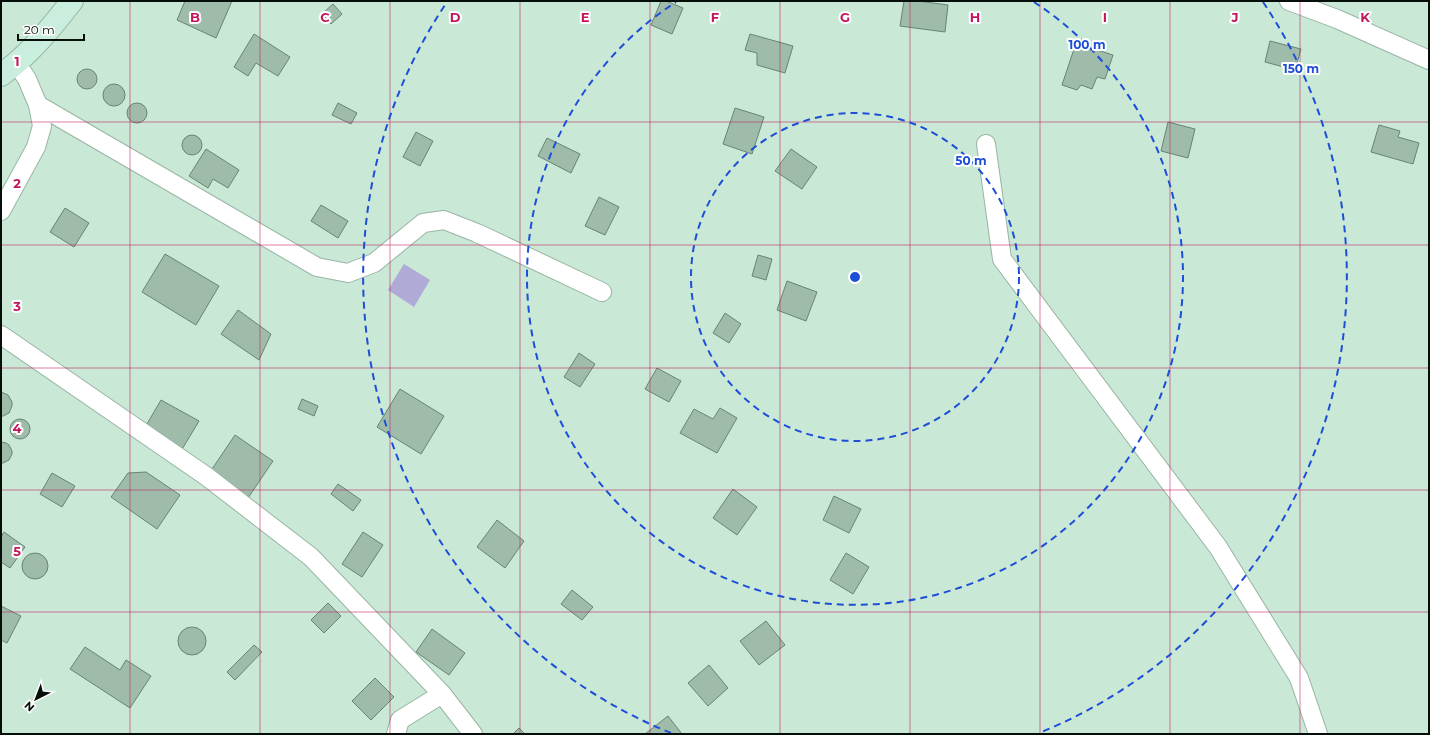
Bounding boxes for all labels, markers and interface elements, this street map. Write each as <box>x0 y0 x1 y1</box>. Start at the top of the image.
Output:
text: B <box>190 9 200 25</box>
text: C <box>320 9 330 25</box>
text: D <box>450 9 461 25</box>
text: E <box>581 9 590 25</box>
text: F <box>711 9 719 25</box>
text: G <box>840 9 850 25</box>
text: H <box>970 9 980 25</box>
text: I <box>1103 9 1107 25</box>
text: J <box>1230 9 1239 25</box>
text: K <box>1360 9 1370 25</box>
scale bar <box>18 16 84 42</box>
text: 20 m <box>24 22 55 37</box>
text: 100 m <box>1069 37 1105 52</box>
text: 1 <box>14 53 20 69</box>
text: 150 m <box>1283 61 1319 76</box>
text: 50 m <box>955 153 987 168</box>
text: 2 <box>13 175 21 191</box>
centre of rings <box>848 270 862 284</box>
text: 3 <box>12 298 21 314</box>
text: 4 <box>13 420 22 436</box>
text: 5 <box>13 543 21 559</box>
north arrow <box>16 679 56 719</box>
text: N <box>21 698 37 715</box>

